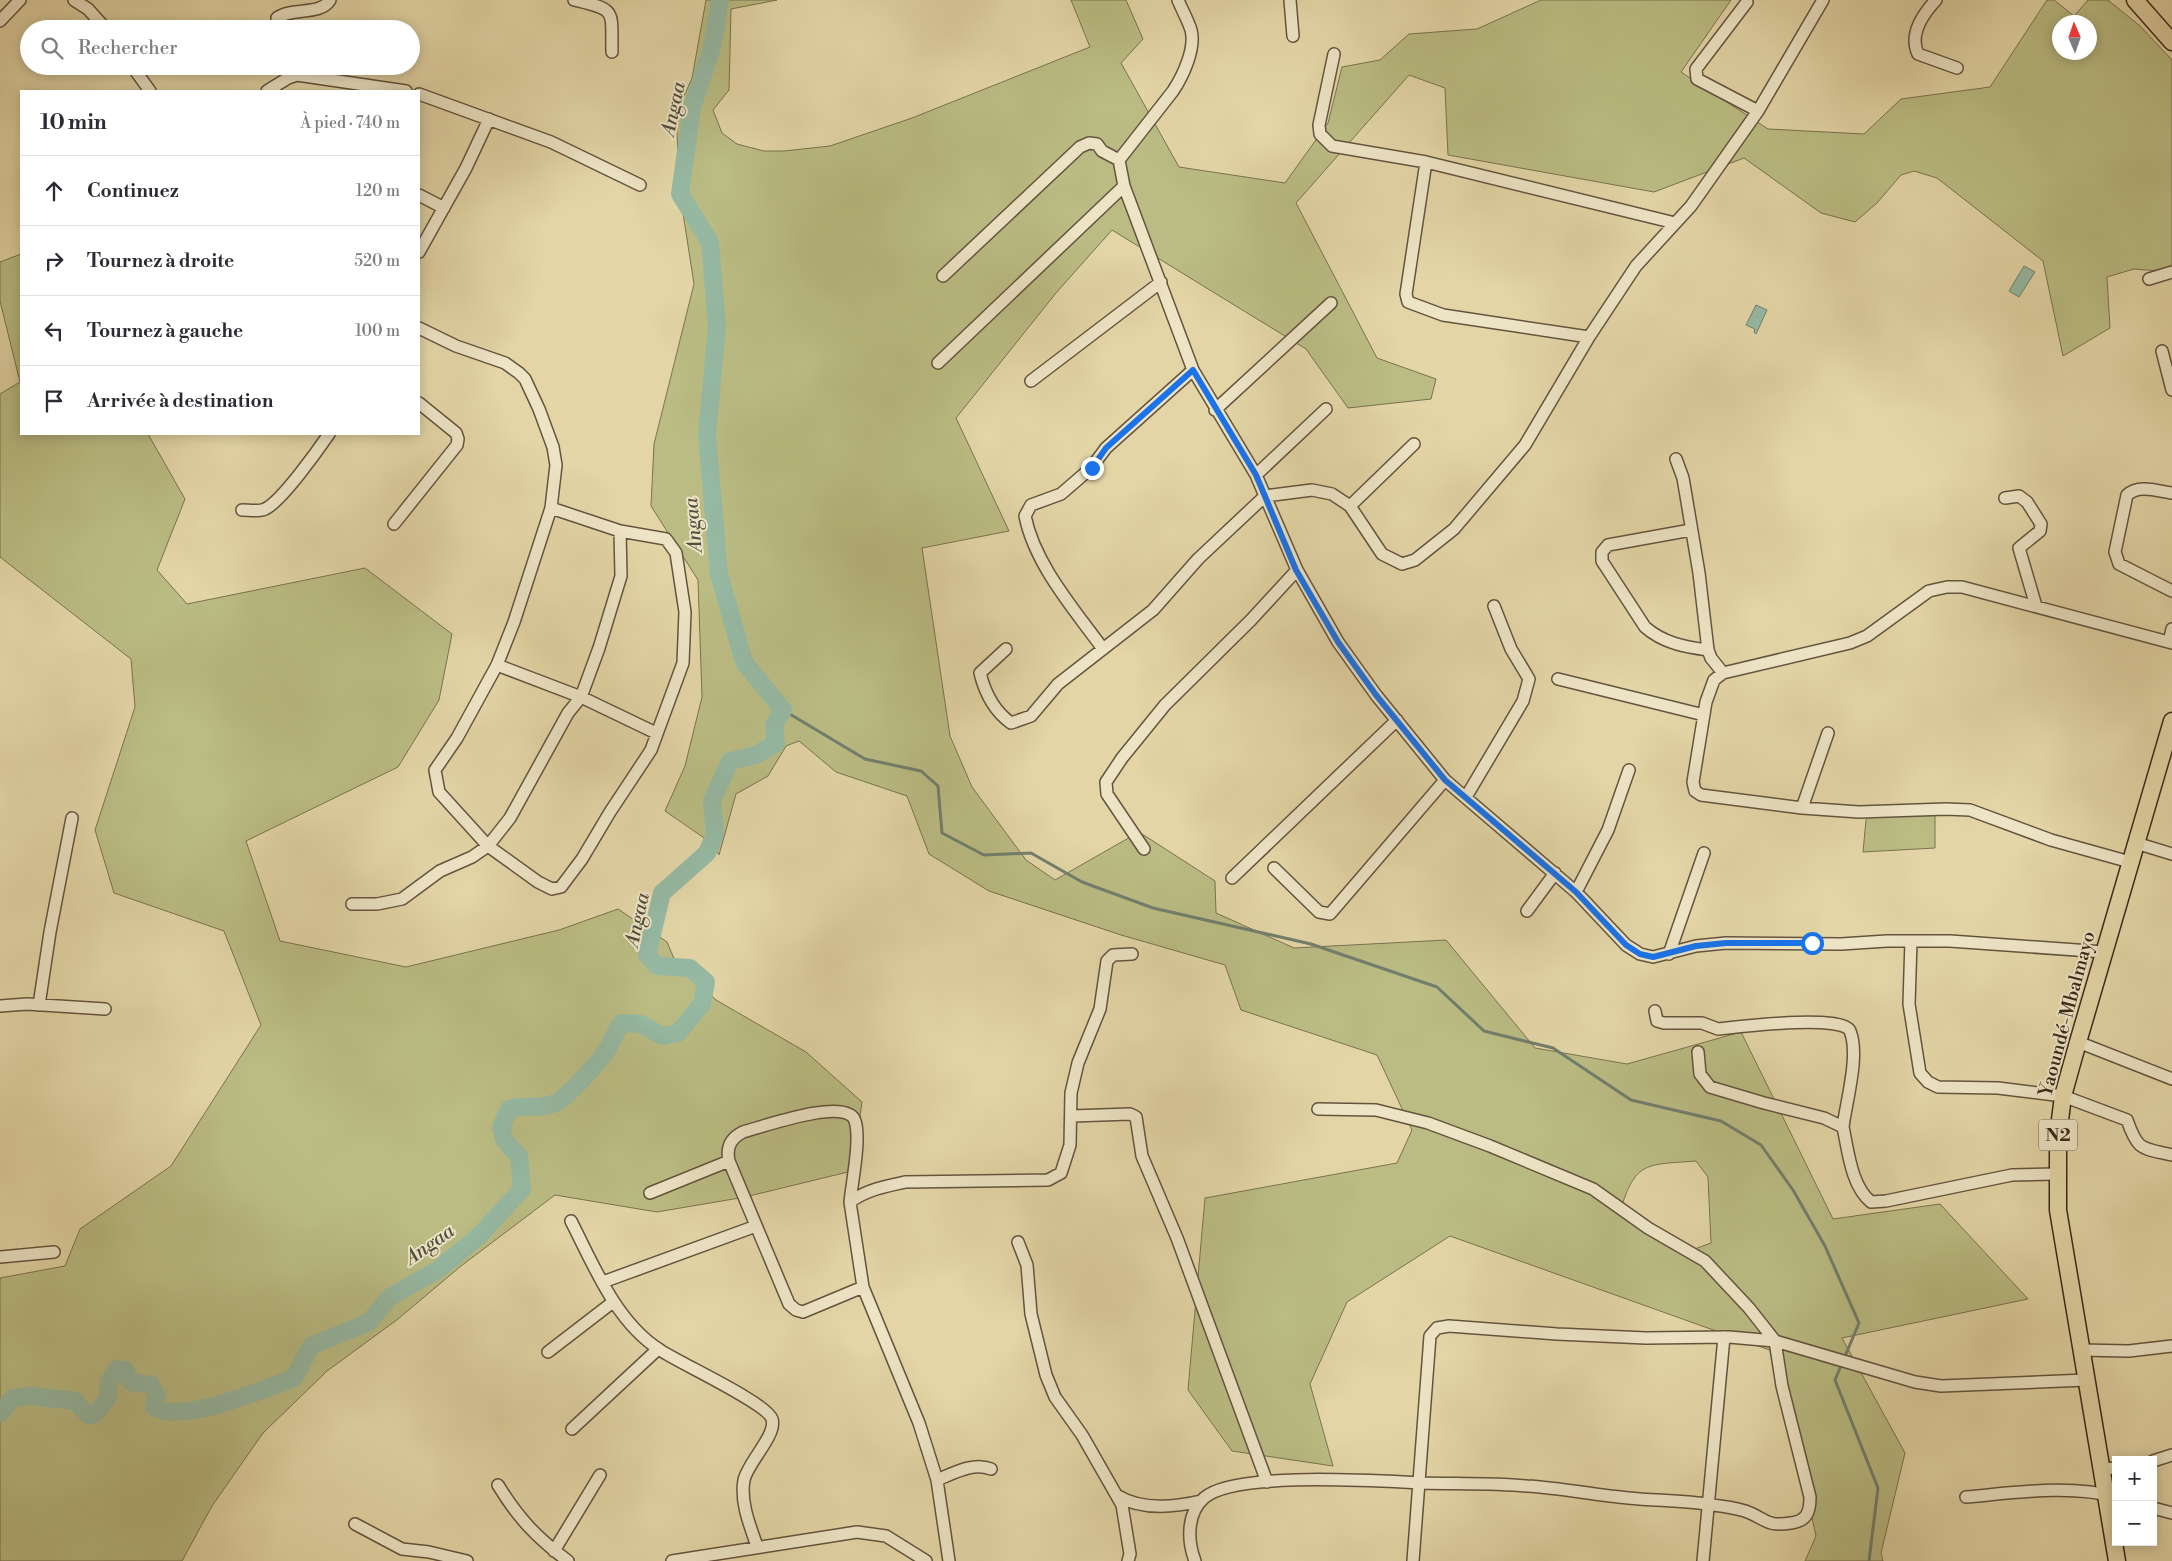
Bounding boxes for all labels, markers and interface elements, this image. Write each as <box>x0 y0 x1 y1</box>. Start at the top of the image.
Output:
north arrow <box>2052 15 2097 60</box>
search box <box>20 20 420 75</box>
icon: search <box>38 34 66 62</box>
text: Rechercher <box>78 36 177 60</box>
water label: Angaa <box>656 79 692 140</box>
text: 10 min <box>40 110 107 136</box>
text: À pied · 740 m <box>300 113 400 133</box>
icon: ahead <box>40 177 68 205</box>
text: Continuez <box>87 179 179 203</box>
text: 120 m <box>356 181 400 201</box>
icon: right <box>40 247 68 275</box>
text: Tournez à droite <box>87 249 234 273</box>
text: 520 m <box>354 251 400 271</box>
icon: left <box>40 317 68 345</box>
text: Tournez à gauche <box>87 319 243 343</box>
text: 100 m <box>355 321 400 341</box>
icon: arrive <box>40 387 68 415</box>
text: Arrivée à destination <box>87 389 273 413</box>
route end <box>1081 457 1104 480</box>
water label: Angaa <box>679 496 709 555</box>
water label: Angaa <box>620 890 656 951</box>
street label: Yaoundé-Mbalmayo <box>2033 929 2101 1100</box>
route start <box>1801 932 1824 955</box>
road number: N2 <box>2039 1120 2077 1150</box>
water label: Angaa <box>399 1219 460 1272</box>
map controls <box>2112 1456 2157 1546</box>
button: + <box>2112 1456 2157 1501</box>
button: − <box>2112 1501 2157 1546</box>

